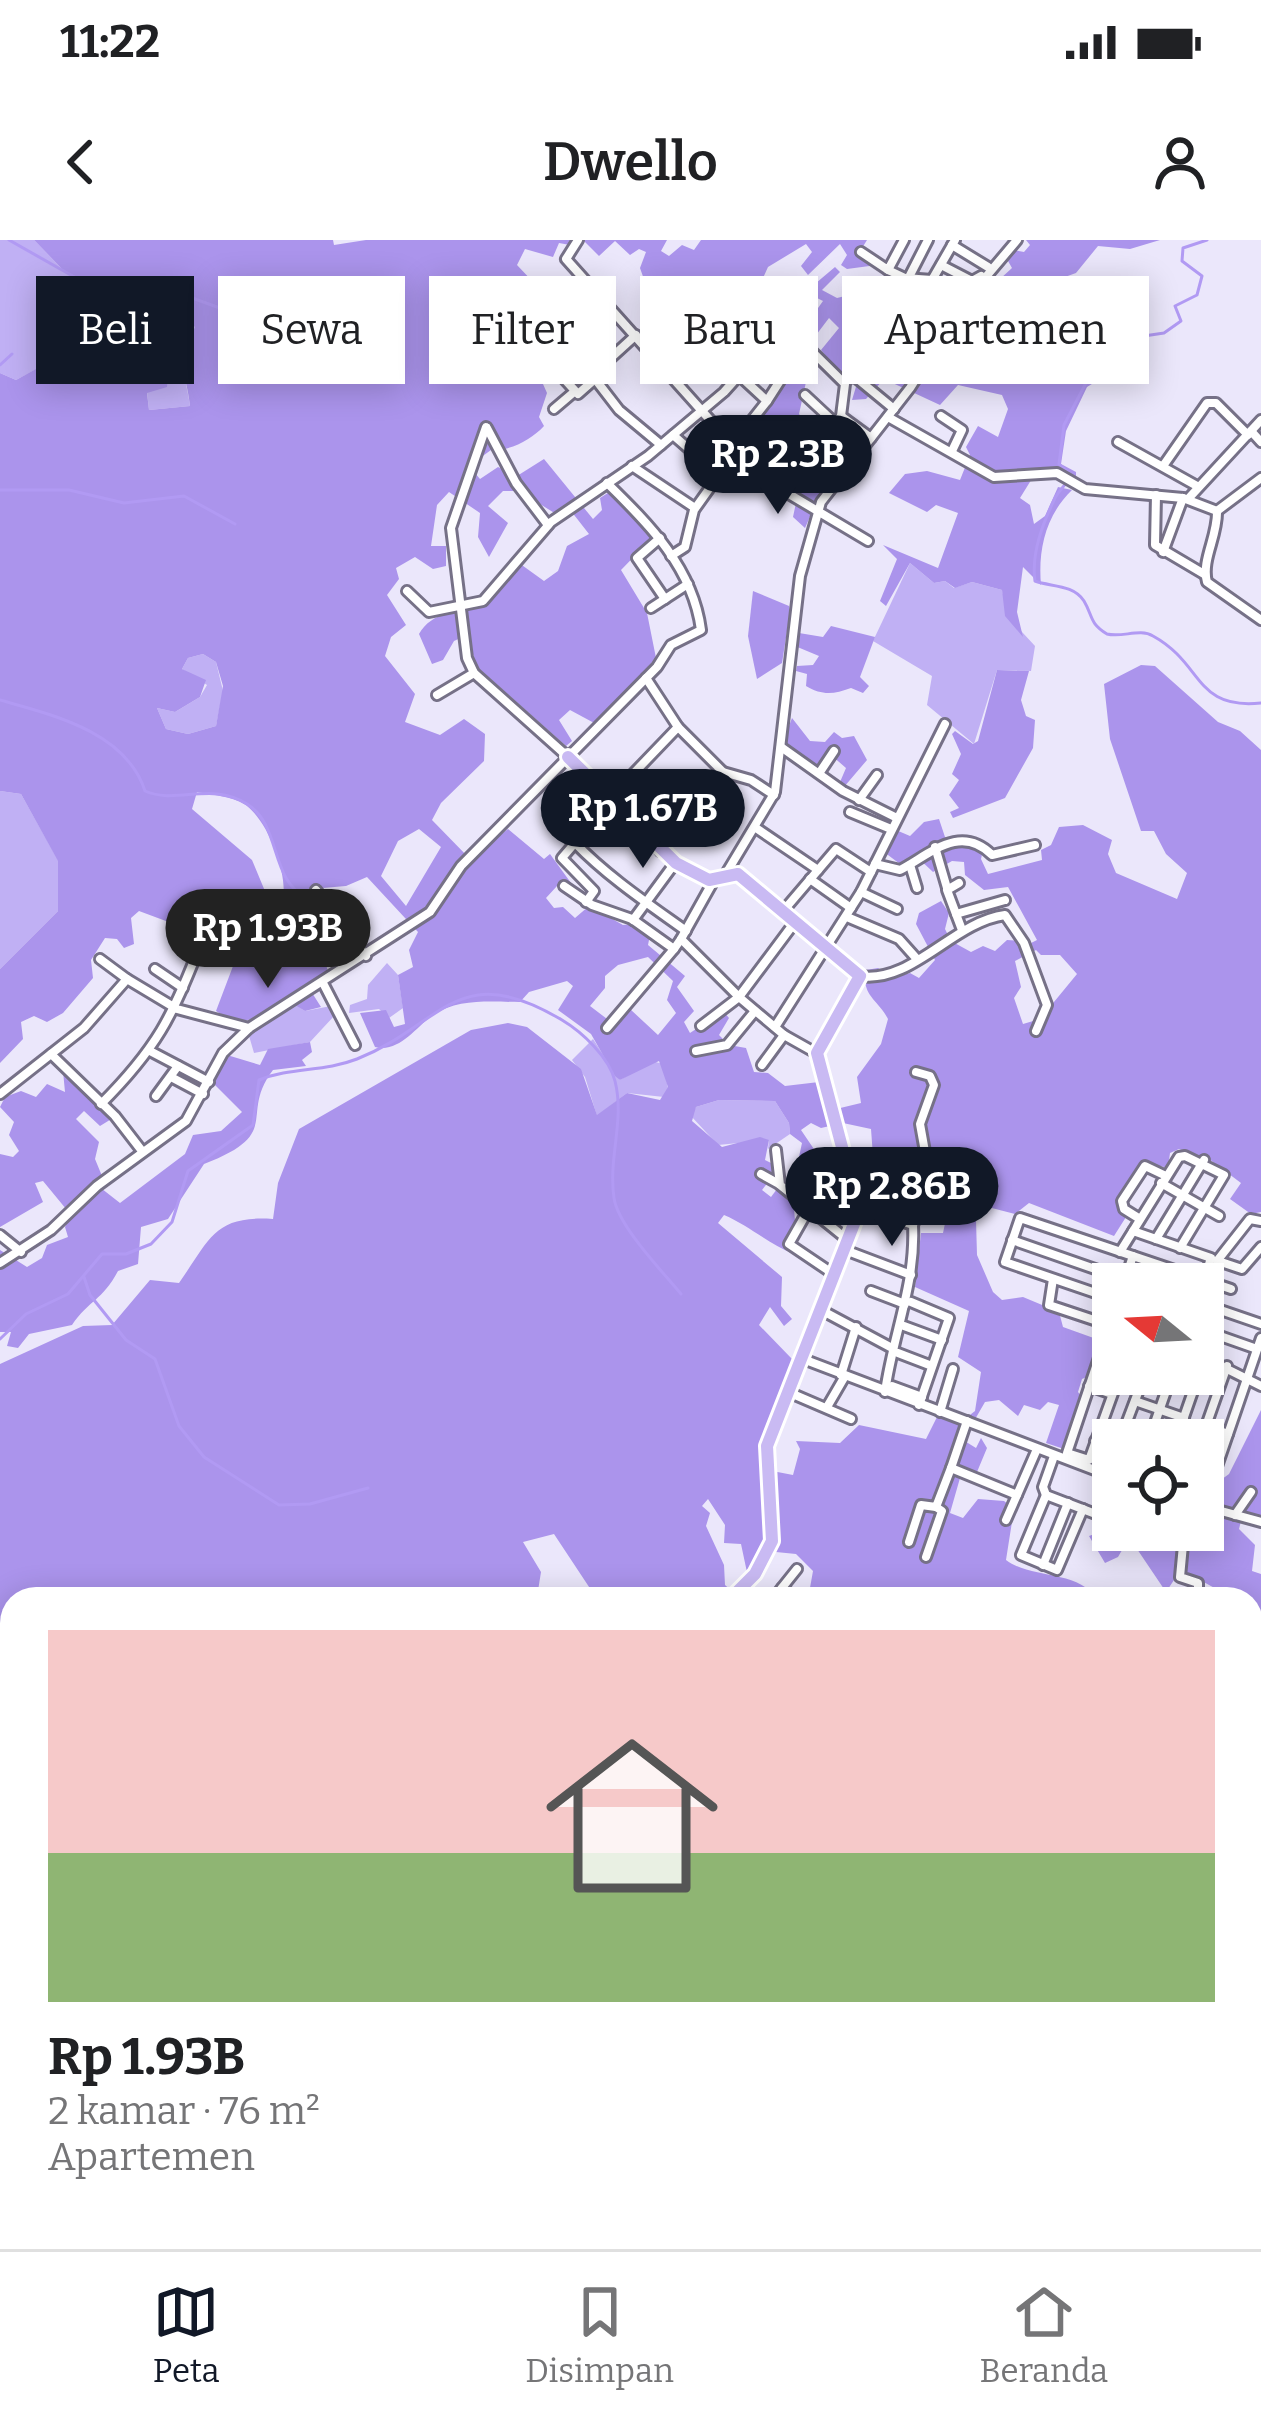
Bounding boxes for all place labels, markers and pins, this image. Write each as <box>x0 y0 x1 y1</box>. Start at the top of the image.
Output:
pin: Rp 2.3B <box>667 415 889 517</box>
pin: Rp 1.67B <box>519 769 767 871</box>
pin: Rp 1.93B <box>144 889 392 991</box>
pin: Rp 2.86B <box>768 1147 1016 1249</box>

